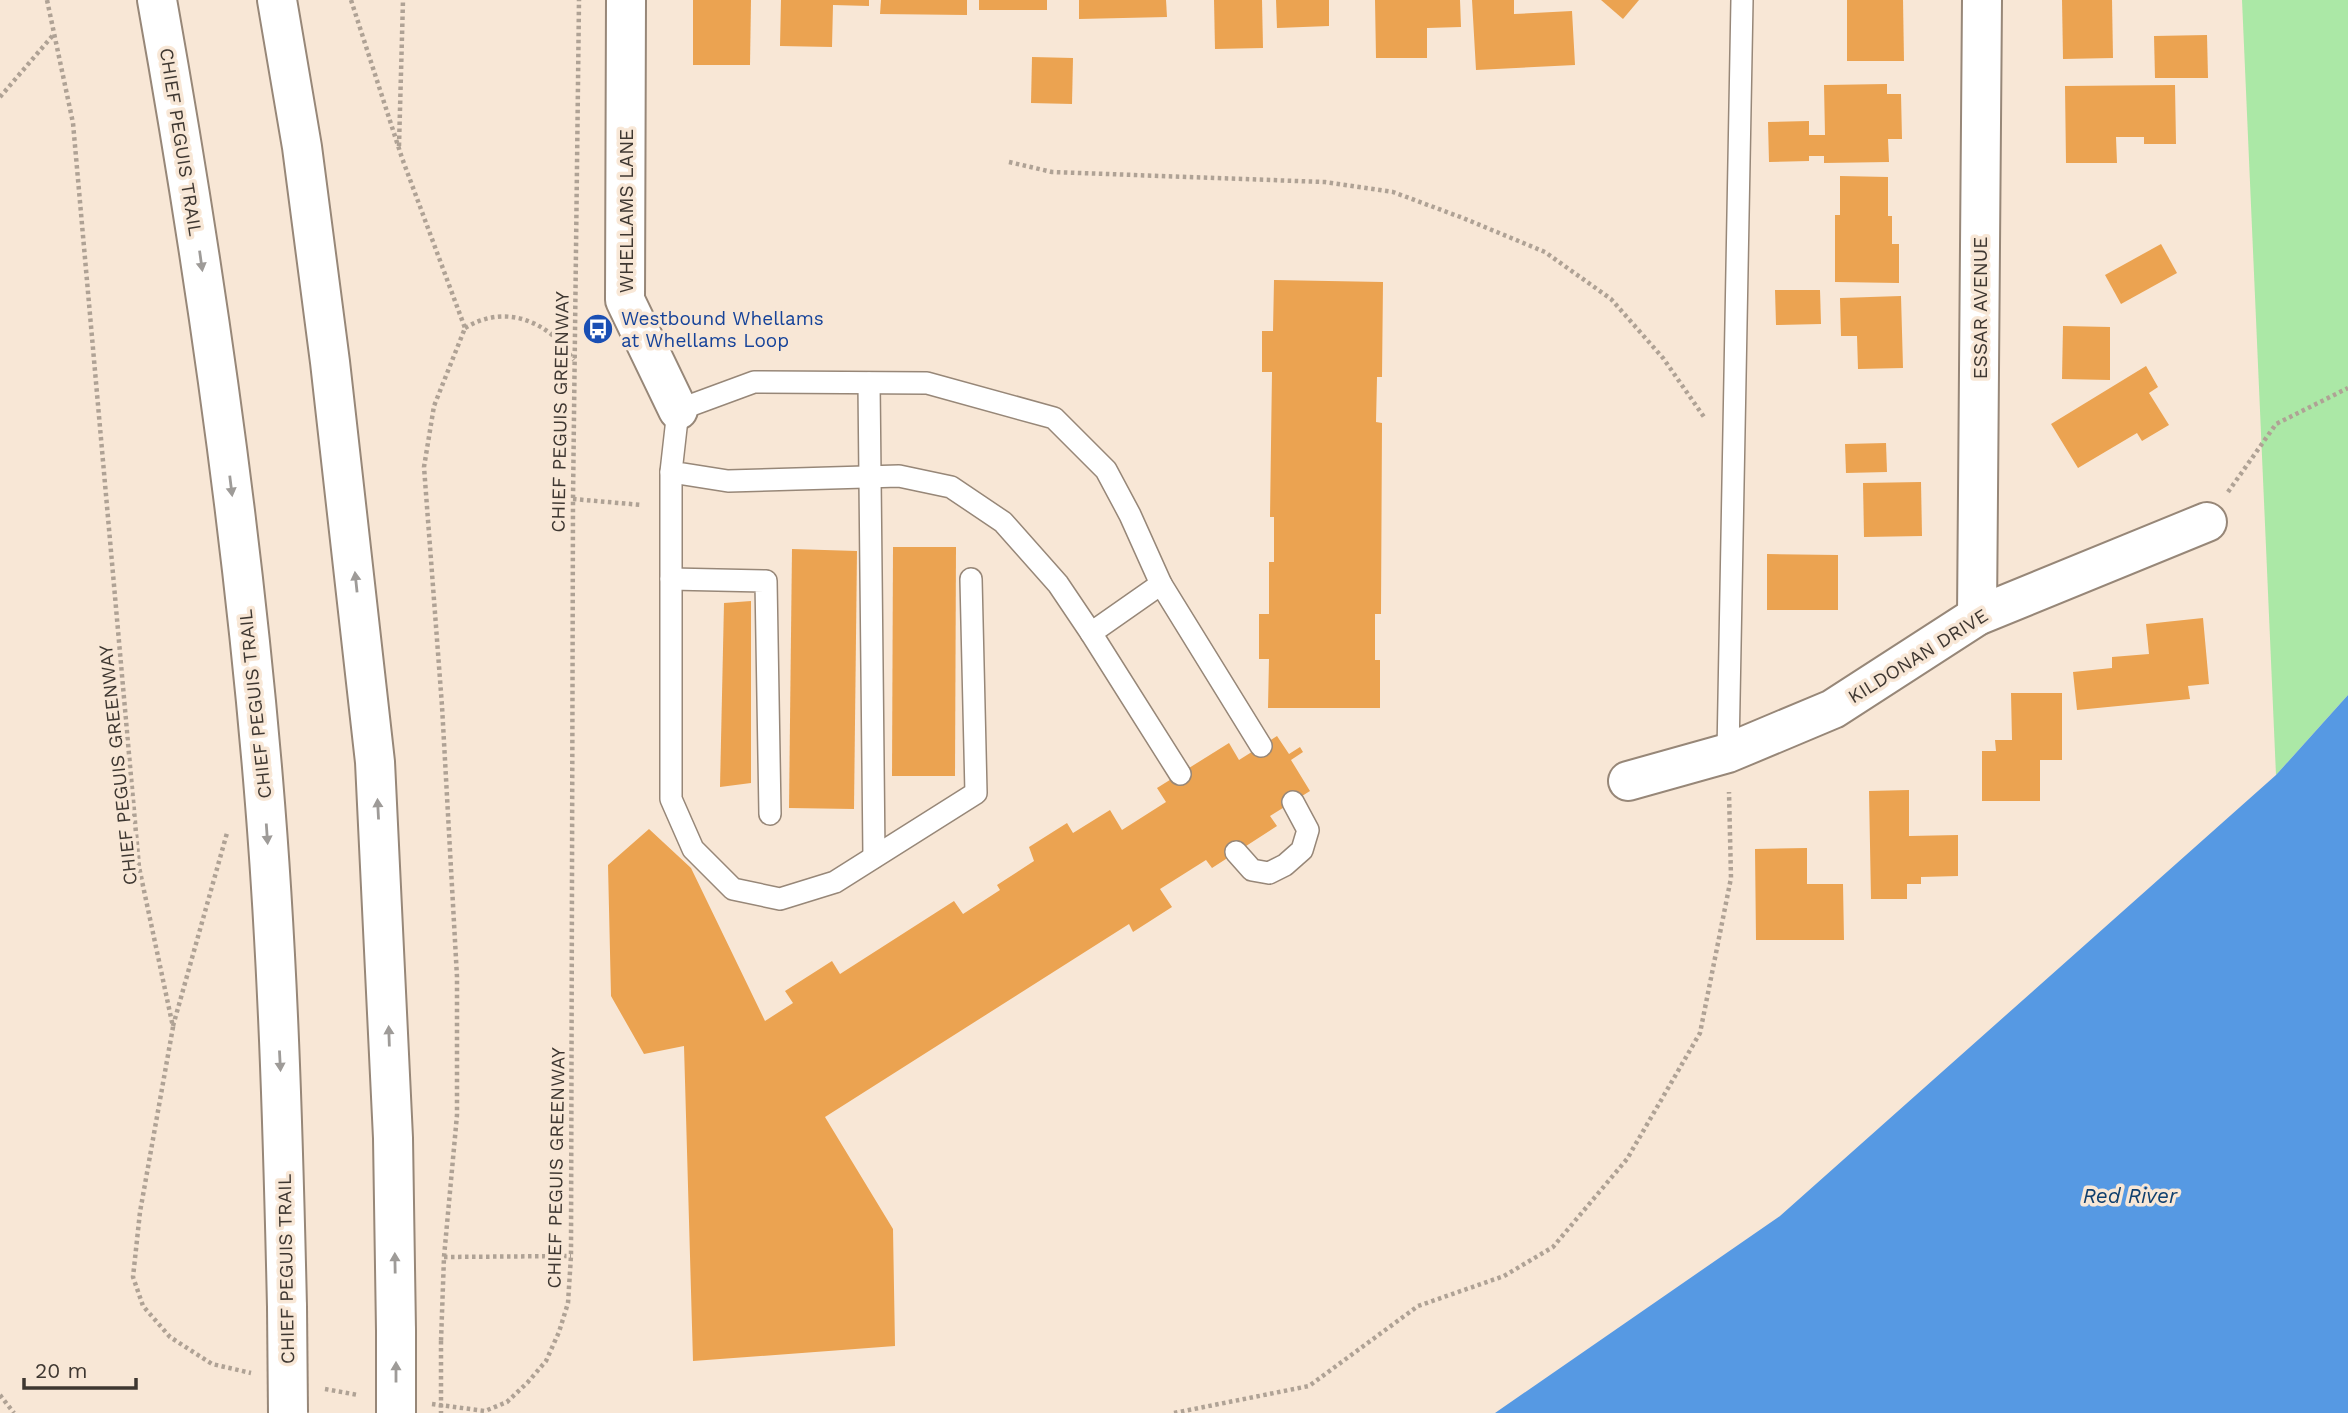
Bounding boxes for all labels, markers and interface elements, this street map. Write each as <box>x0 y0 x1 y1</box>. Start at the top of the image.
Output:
street label: CHIEF PEGUIS TRAIL <box>155 46 207 238</box>
street label: WHELLAMS LANE <box>615 129 638 293</box>
street label: ESSAR AVENUE <box>1969 237 1992 379</box>
one-way arrow <box>195 250 206 272</box>
street label: CHIEF PEGUIS GREENWAY <box>546 291 574 533</box>
place label: Westbound Whellams at Whellams Loop <box>621 307 824 352</box>
bus stop icon: Westbound Whellams at Whellams Loop <box>581 312 615 346</box>
one-way arrow <box>226 475 237 497</box>
one-way arrow <box>350 571 361 593</box>
street label: KILDONAN DRIVE <box>1844 604 1992 708</box>
street label: CHIEF PEGUIS TRAIL <box>234 608 276 800</box>
street label: CHIEF PEGUIS GREENWAY <box>94 644 142 886</box>
one-way arrow <box>372 797 383 819</box>
one-way arrow <box>262 823 273 845</box>
one-way arrow <box>383 1025 394 1047</box>
street label: CHIEF PEGUIS GREENWAY <box>542 1047 570 1289</box>
one-way arrow <box>274 1051 285 1073</box>
street label: CHIEF PEGUIS TRAIL <box>273 1174 299 1364</box>
water label: Red River <box>2083 1183 2178 1208</box>
one-way arrow <box>389 1252 401 1274</box>
scale bar <box>24 1346 136 1390</box>
text: 20 m <box>35 1358 87 1383</box>
one-way arrow <box>390 1361 402 1383</box>

